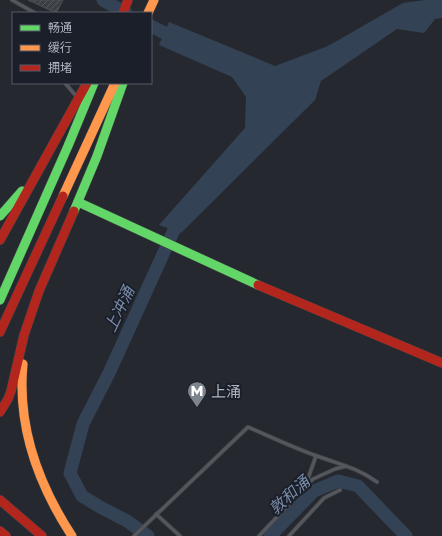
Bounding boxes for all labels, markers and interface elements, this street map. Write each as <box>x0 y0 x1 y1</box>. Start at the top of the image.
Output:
legend <box>12 12 152 84</box>
text: 畅通 <box>48 20 72 35</box>
text: 缓行 <box>48 40 72 55</box>
text: 拥堵 <box>48 60 72 75</box>
water label: 上冲涌 <box>100 281 139 335</box>
metro station icon: 上涌 <box>186 380 208 408</box>
place label: 上涌 <box>211 382 241 401</box>
water label: 敦和涌 <box>264 470 315 518</box>

